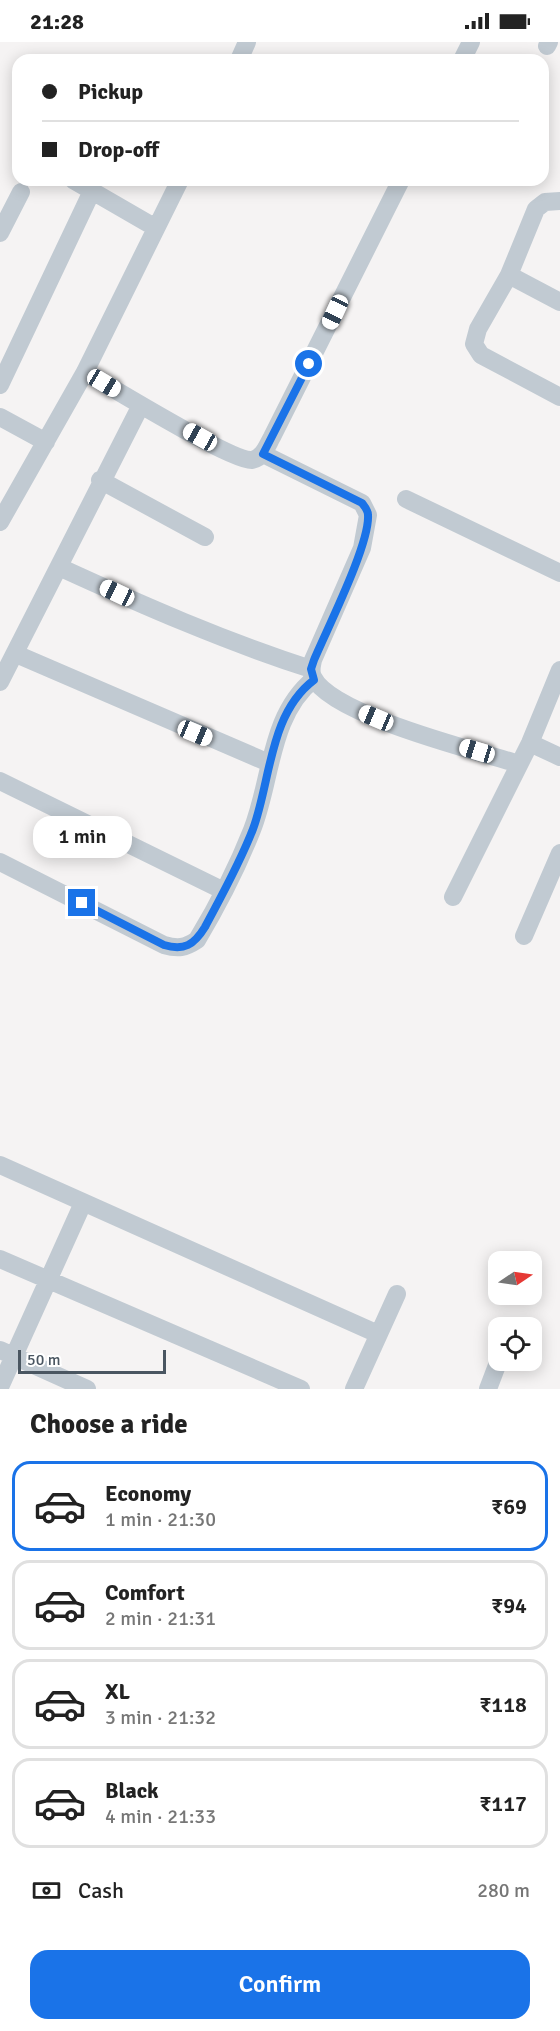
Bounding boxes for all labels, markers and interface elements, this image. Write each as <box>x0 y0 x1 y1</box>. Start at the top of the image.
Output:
text: 21:28 <box>30 8 84 35</box>
text: Pickup <box>78 78 143 105</box>
text: Drop-off <box>78 136 159 163</box>
car <box>319 292 351 332</box>
route start <box>295 350 322 377</box>
car <box>84 366 124 400</box>
car <box>180 420 220 454</box>
car <box>97 577 137 609</box>
car <box>356 703 396 733</box>
car <box>175 718 215 748</box>
car <box>457 737 497 765</box>
callout: 1 min <box>32 816 132 858</box>
text: 1 min <box>59 824 106 849</box>
route end <box>68 889 95 916</box>
north arrow <box>488 1251 542 1305</box>
map controls <box>488 1251 542 1371</box>
button: locate <box>488 1317 542 1371</box>
scale bar <box>18 1347 166 1374</box>
text: 50 m <box>27 1350 61 1370</box>
text: Choose a ride <box>30 1408 188 1441</box>
icon: car <box>33 1479 87 1533</box>
text: Economy <box>105 1480 191 1507</box>
text: ₹69 <box>491 1493 527 1520</box>
text: 1 min · 21:30 <box>105 1507 216 1532</box>
icon: car <box>33 1578 87 1632</box>
text: Comfort <box>105 1579 185 1606</box>
text: ₹94 <box>491 1592 527 1619</box>
text: 2 min · 21:31 <box>105 1606 216 1631</box>
icon: car <box>33 1677 87 1731</box>
text: XL <box>105 1678 130 1705</box>
text: ₹118 <box>479 1691 527 1718</box>
text: 3 min · 21:32 <box>105 1705 216 1730</box>
icon: car <box>33 1776 87 1830</box>
text: Black <box>105 1777 159 1804</box>
text: ₹117 <box>479 1790 527 1817</box>
text: 4 min · 21:33 <box>105 1804 216 1829</box>
icon: cash <box>30 1874 63 1907</box>
text: Cash <box>78 1877 124 1904</box>
text: 280 m <box>477 1878 530 1903</box>
button: Confirm <box>30 1950 530 2019</box>

